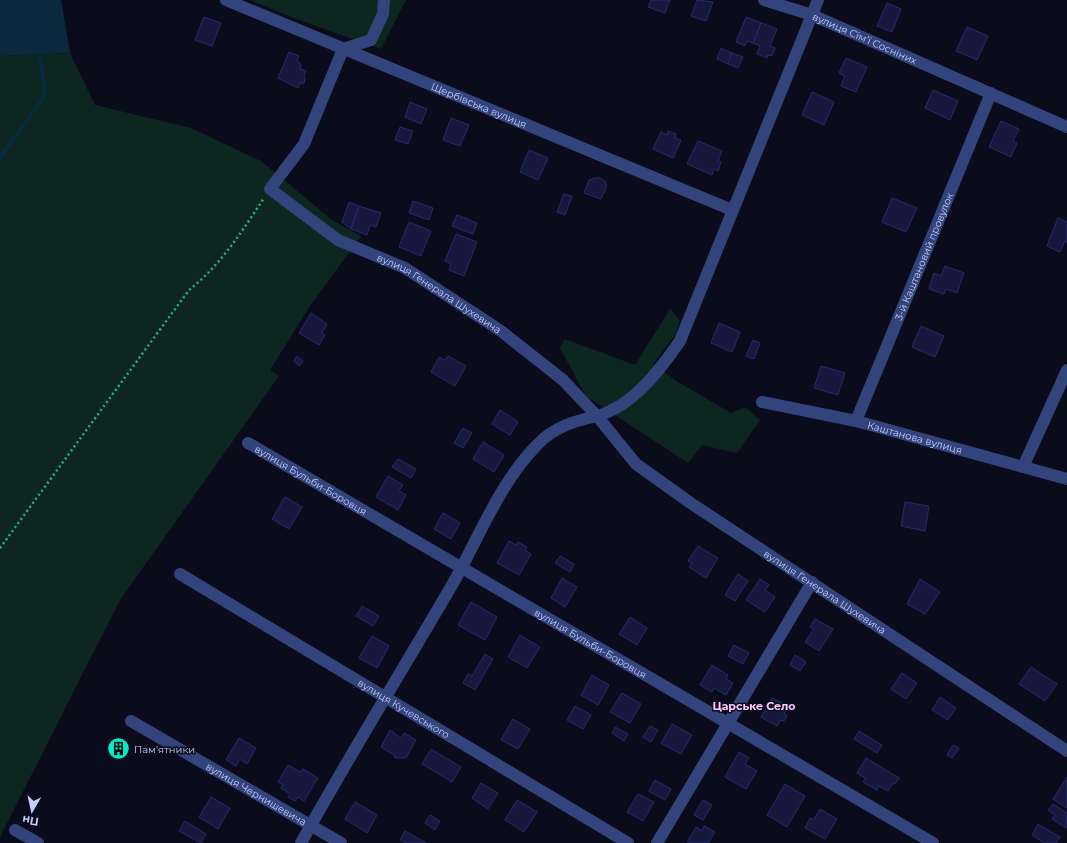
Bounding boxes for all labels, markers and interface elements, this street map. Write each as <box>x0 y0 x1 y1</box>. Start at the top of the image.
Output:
street label: вулиця Сім’ї Сосніних <box>811 10 920 67</box>
street label: Щербівська вулиця <box>429 79 529 131</box>
street label: 3-й Каштановий провулок <box>892 190 956 322</box>
street label: вулиця Генерала Шухевича <box>375 251 504 336</box>
street label: Каштанова вулиця <box>866 418 964 456</box>
street label: вулиця Бульби-Боровця <box>253 442 370 518</box>
street label: вулиця Генерала Шухевича <box>761 547 889 637</box>
street label: вулиця Бульби-Боровця <box>532 605 649 681</box>
street label: вулиця Кучевського <box>355 676 452 741</box>
district label: Царське Село <box>712 699 796 713</box>
building icon: Пам'ятники <box>105 736 131 762</box>
place label: Пам'ятники <box>134 743 195 756</box>
street label: вулиця Чернишевича <box>204 759 309 828</box>
north arrow <box>12 791 52 831</box>
text: Пн <box>21 813 40 829</box>

